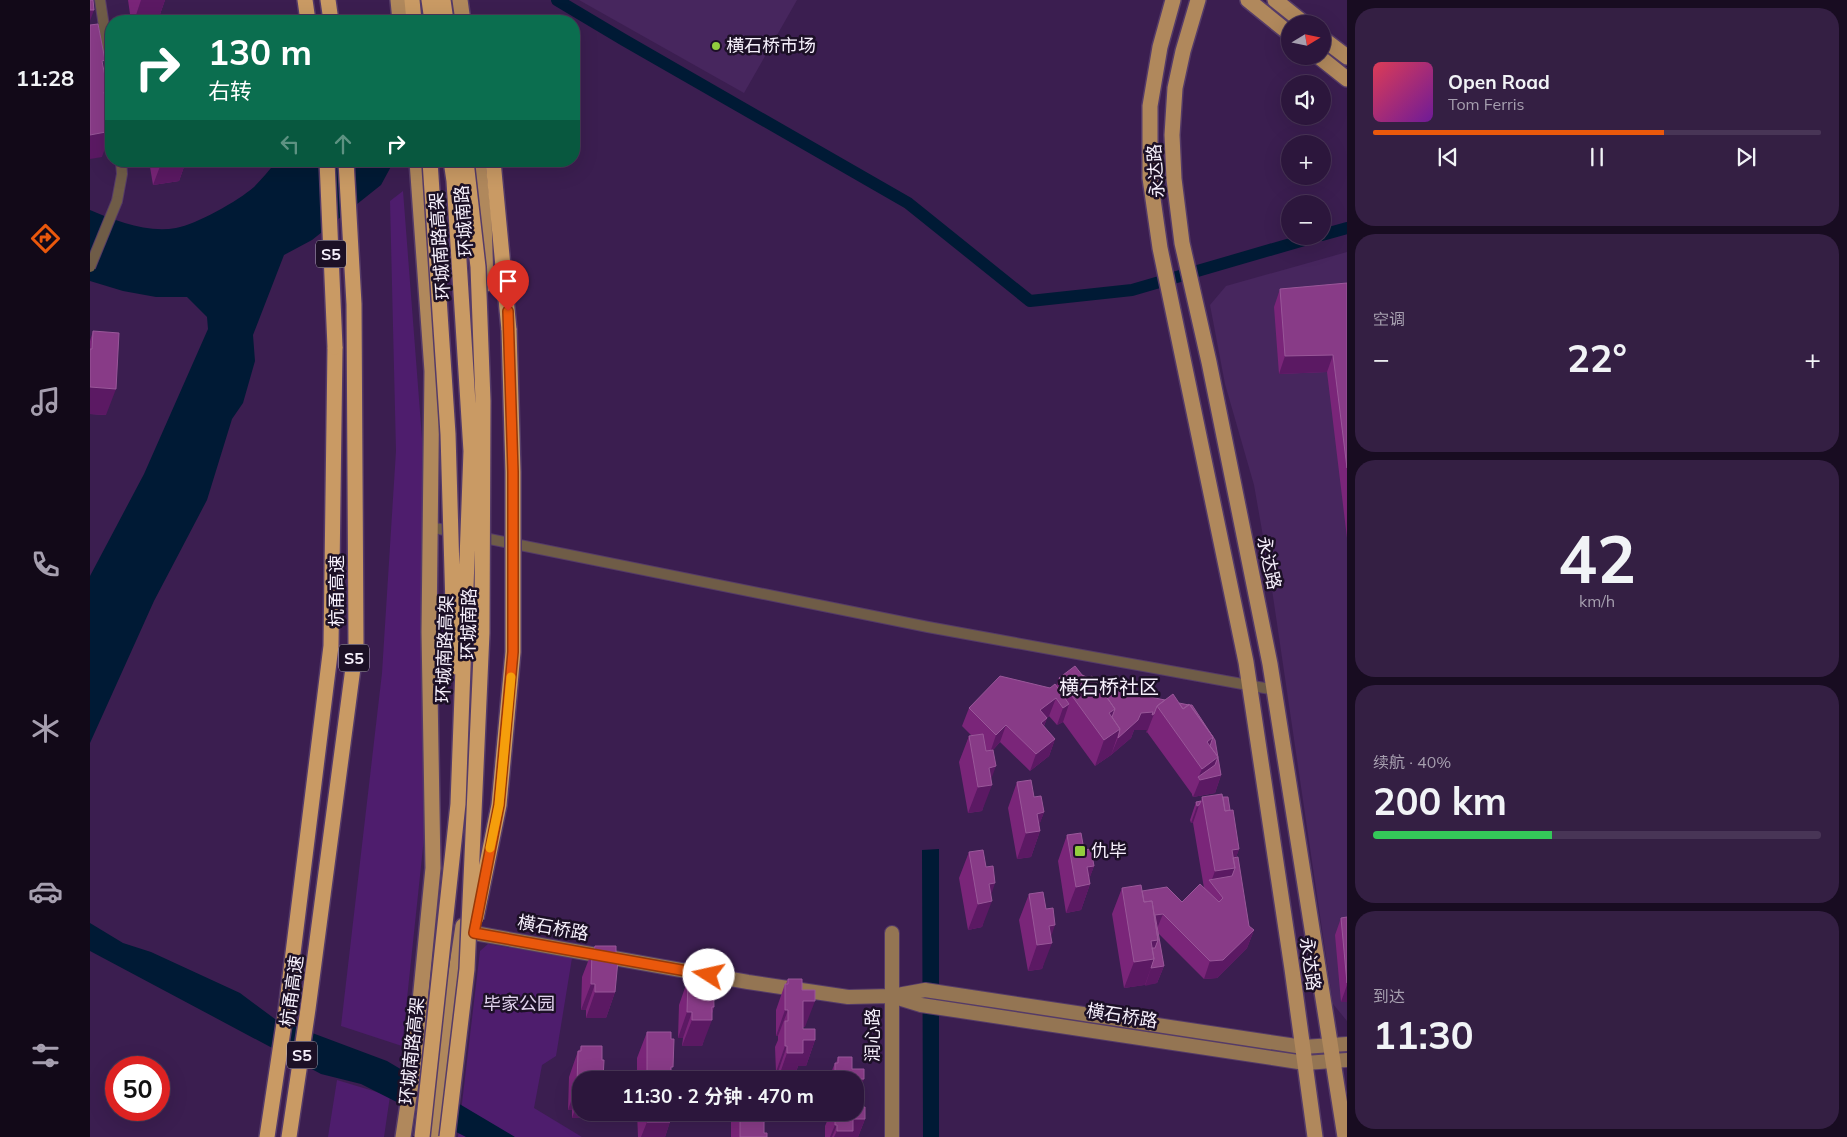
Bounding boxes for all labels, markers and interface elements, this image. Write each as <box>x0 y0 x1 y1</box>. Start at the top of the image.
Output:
north arrow <box>1281 15 1331 65</box>
map controls <box>1281 15 1331 245</box>
text: 130 m <box>208 30 312 74</box>
place label: 横石桥市场 <box>726 34 816 57</box>
icon: right <box>125 35 190 100</box>
marker: 横石桥市场 <box>710 40 722 52</box>
text: 11:28 <box>16 64 74 92</box>
text: Open Road <box>1448 70 1550 94</box>
button: sound <box>1281 75 1331 125</box>
text: 右转 <box>208 77 252 105</box>
text: Tom Ferris <box>1448 94 1525 114</box>
icon: left <box>276 130 304 158</box>
icon: ahead <box>329 130 357 158</box>
icon: right <box>382 130 410 158</box>
button: + <box>1281 135 1331 185</box>
street label: 永达路 <box>1142 143 1169 199</box>
icon: previous <box>1434 143 1462 171</box>
icon: pause <box>1583 143 1611 171</box>
icon: next <box>1732 143 1760 171</box>
street label: 环城南路 <box>450 184 477 258</box>
street label: 环城南路高架 <box>424 191 455 301</box>
button: − <box>1281 195 1331 245</box>
icon: directions <box>28 221 63 256</box>
road number: S5 <box>316 240 346 268</box>
pin <box>487 260 529 311</box>
icon: arrive <box>494 267 522 295</box>
text: 空调 <box>1373 309 1405 329</box>
text: 22° <box>1567 334 1627 382</box>
text: − <box>1373 341 1390 376</box>
text: + <box>1804 341 1821 376</box>
icon: music <box>28 384 63 419</box>
text: 42 <box>1558 518 1636 599</box>
street label: 永达路 <box>1253 534 1286 592</box>
icon: phone <box>28 547 63 582</box>
street label: 杭甬高速 <box>325 555 348 627</box>
street label: 环城南路 <box>456 588 481 660</box>
text: km/h <box>1579 591 1615 611</box>
street label: 环城南路高架 <box>431 595 458 703</box>
road number: S5 <box>339 644 369 671</box>
district label: 横石桥社区 <box>1059 674 1159 699</box>
icon: climate <box>28 711 63 746</box>
text: 续航 · 40% <box>1373 752 1451 772</box>
text: 200 km <box>1373 777 1507 825</box>
place label: 仇毕 <box>1091 839 1127 862</box>
marker: 仇毕 <box>1073 844 1087 858</box>
icon: car <box>28 874 63 909</box>
street label: 横石桥路 <box>516 910 591 945</box>
street label: 永达路 <box>1295 936 1326 992</box>
position arrow <box>682 948 734 1000</box>
street label: 杭甬高速 <box>275 954 308 1028</box>
text: 到达 <box>1373 986 1405 1006</box>
park label: 毕家公园 <box>483 992 555 1015</box>
street label: 环城南路高架 <box>394 996 429 1106</box>
street label: 横石桥路 <box>1085 999 1159 1032</box>
street label: 润心路 <box>861 1008 884 1062</box>
text: 11:30 <box>1373 1011 1474 1059</box>
icon: filters <box>28 1038 63 1073</box>
road number: S5 <box>287 1042 317 1068</box>
speed limit sign: 50 <box>105 1056 170 1121</box>
text: 11:30 · 2 分钟 · 470 m <box>622 1084 814 1108</box>

